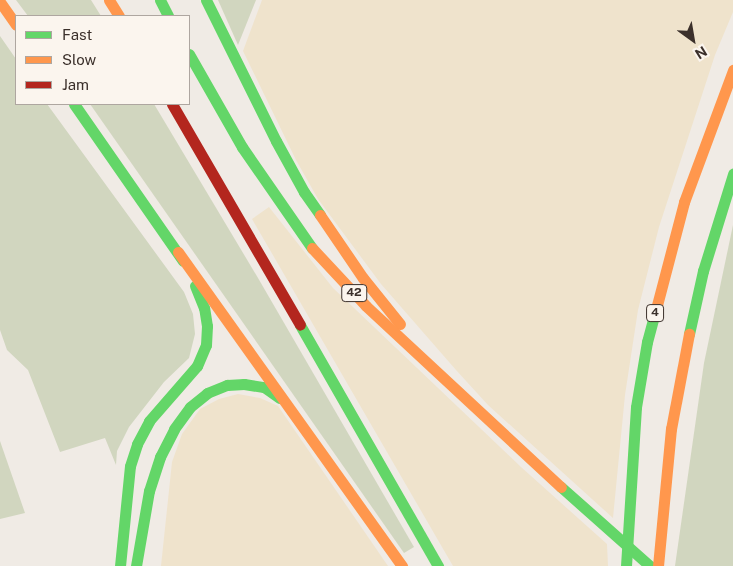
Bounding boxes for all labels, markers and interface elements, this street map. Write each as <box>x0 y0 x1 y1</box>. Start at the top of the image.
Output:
legend <box>15 15 190 105</box>
north arrow <box>668 15 718 65</box>
text: Fast <box>62 26 92 43</box>
text: N <box>692 43 710 62</box>
text: Slow <box>62 51 96 68</box>
text: Jam <box>62 76 89 93</box>
road number: 42 <box>340 284 368 302</box>
road number: 4 <box>645 304 665 322</box>

